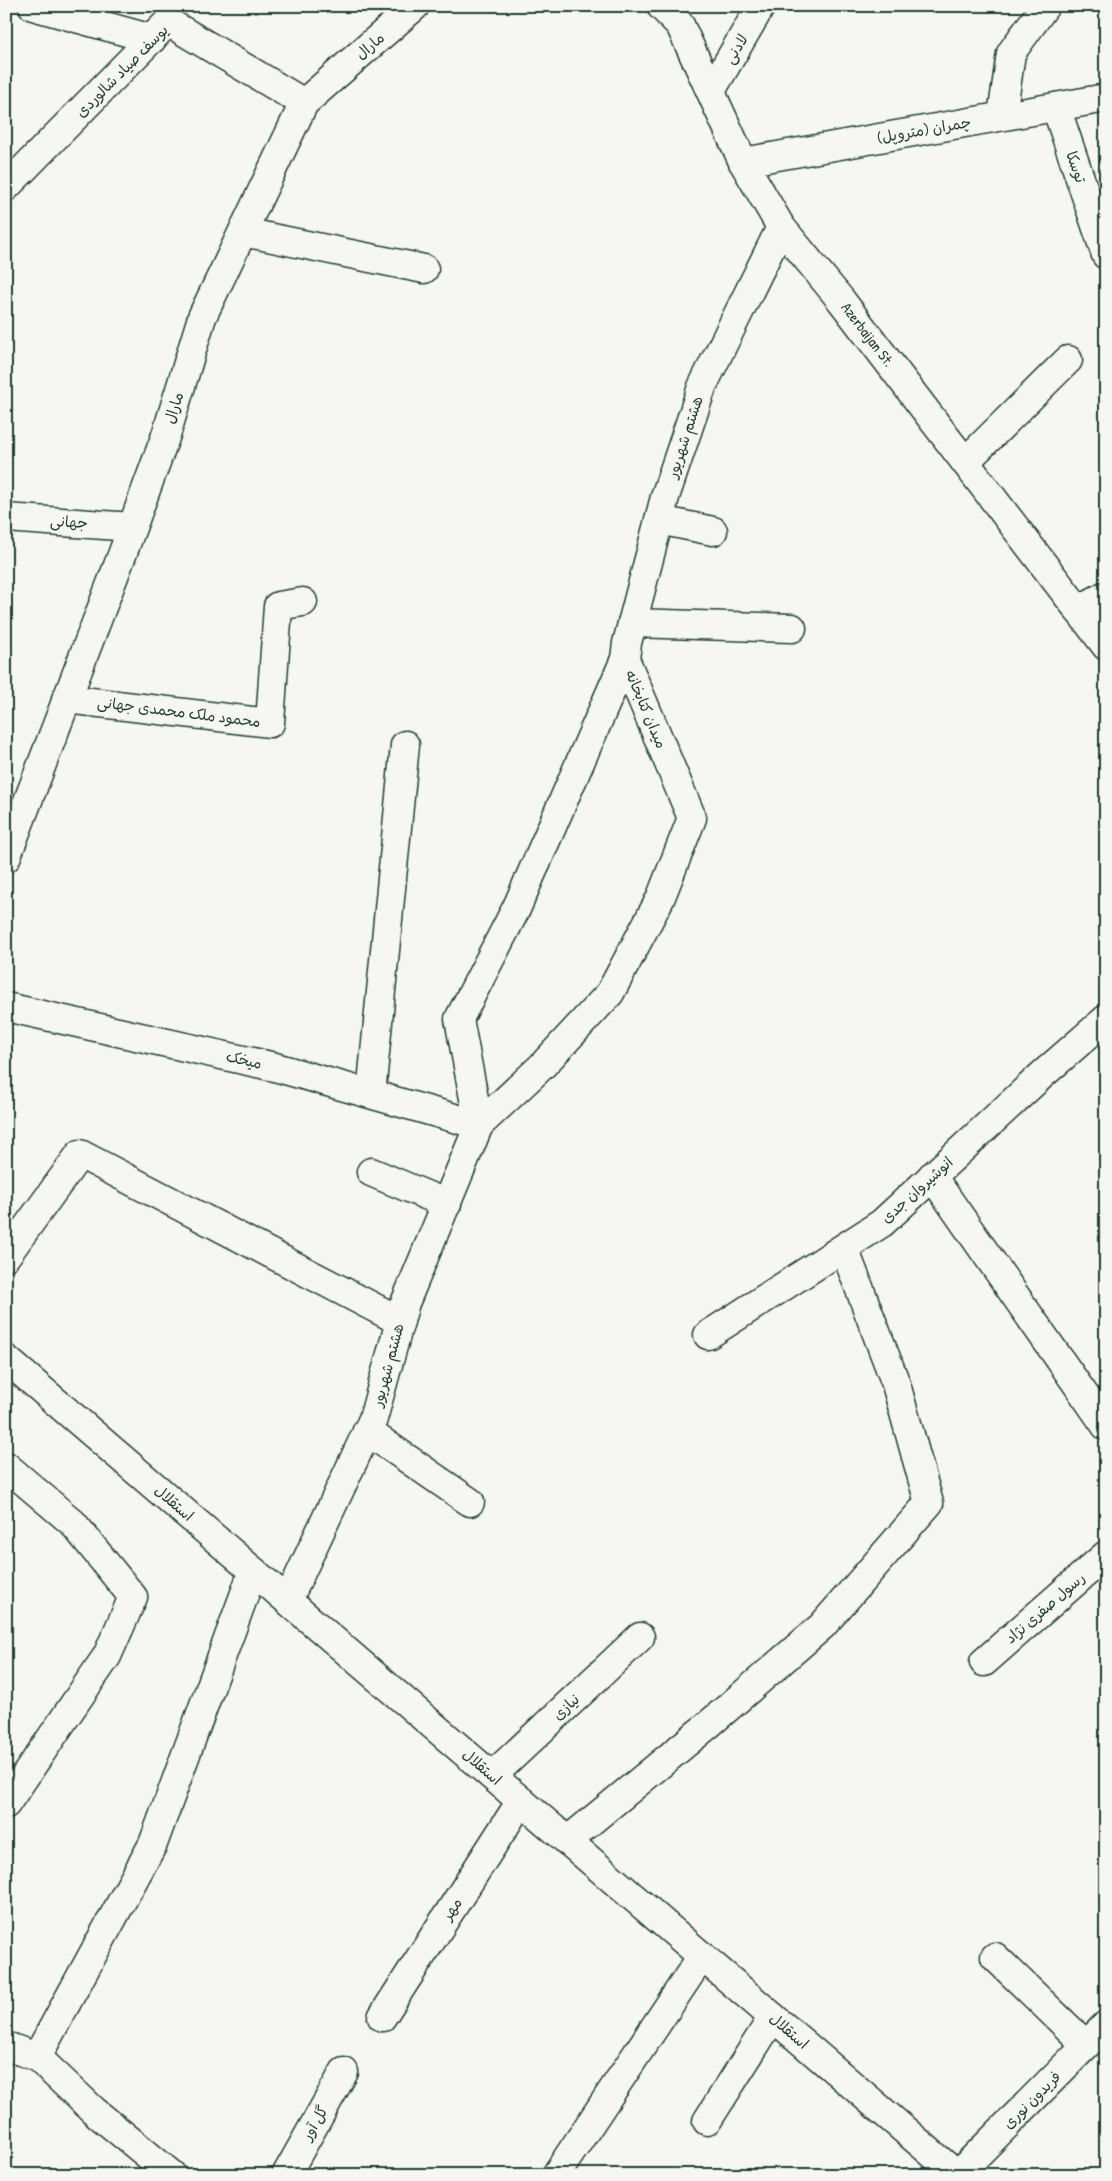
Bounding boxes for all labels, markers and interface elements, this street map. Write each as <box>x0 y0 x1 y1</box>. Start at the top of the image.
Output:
street label: یوسف صیاد شالوردی <box>71 20 173 122</box>
street label: مارال <box>351 27 389 64</box>
street label: لادنی <box>719 30 753 67</box>
street label: چمران (متروپل) <box>875 111 973 148</box>
street label: توسکا <box>1061 148 1092 186</box>
street label: Azerbaijan St. <box>836 298 899 371</box>
street label: مارال <box>159 389 188 426</box>
street label: هشتم شهریور <box>661 393 710 482</box>
street label: جهانی <box>49 510 89 533</box>
street label: میدان کتابخانه <box>620 666 672 751</box>
street label: محمود ملک محمدی جهانی <box>96 691 262 732</box>
street label: میخک <box>224 1045 264 1074</box>
street label: انوشیروان جدی <box>876 1152 957 1228</box>
street label: هشتم شهریور <box>366 1321 411 1410</box>
street label: استقلال <box>150 1480 199 1526</box>
street label: رسول صفری نژاد <box>1000 1567 1089 1648</box>
street label: نیازی <box>548 1689 584 1725</box>
street label: استقلال <box>458 1744 507 1790</box>
street label: مهر <box>435 1893 467 1926</box>
street label: استقلال <box>765 2008 814 2054</box>
street label: فریدون نوری <box>998 2066 1065 2133</box>
street label: گل آور <box>296 2101 333 2145</box>

